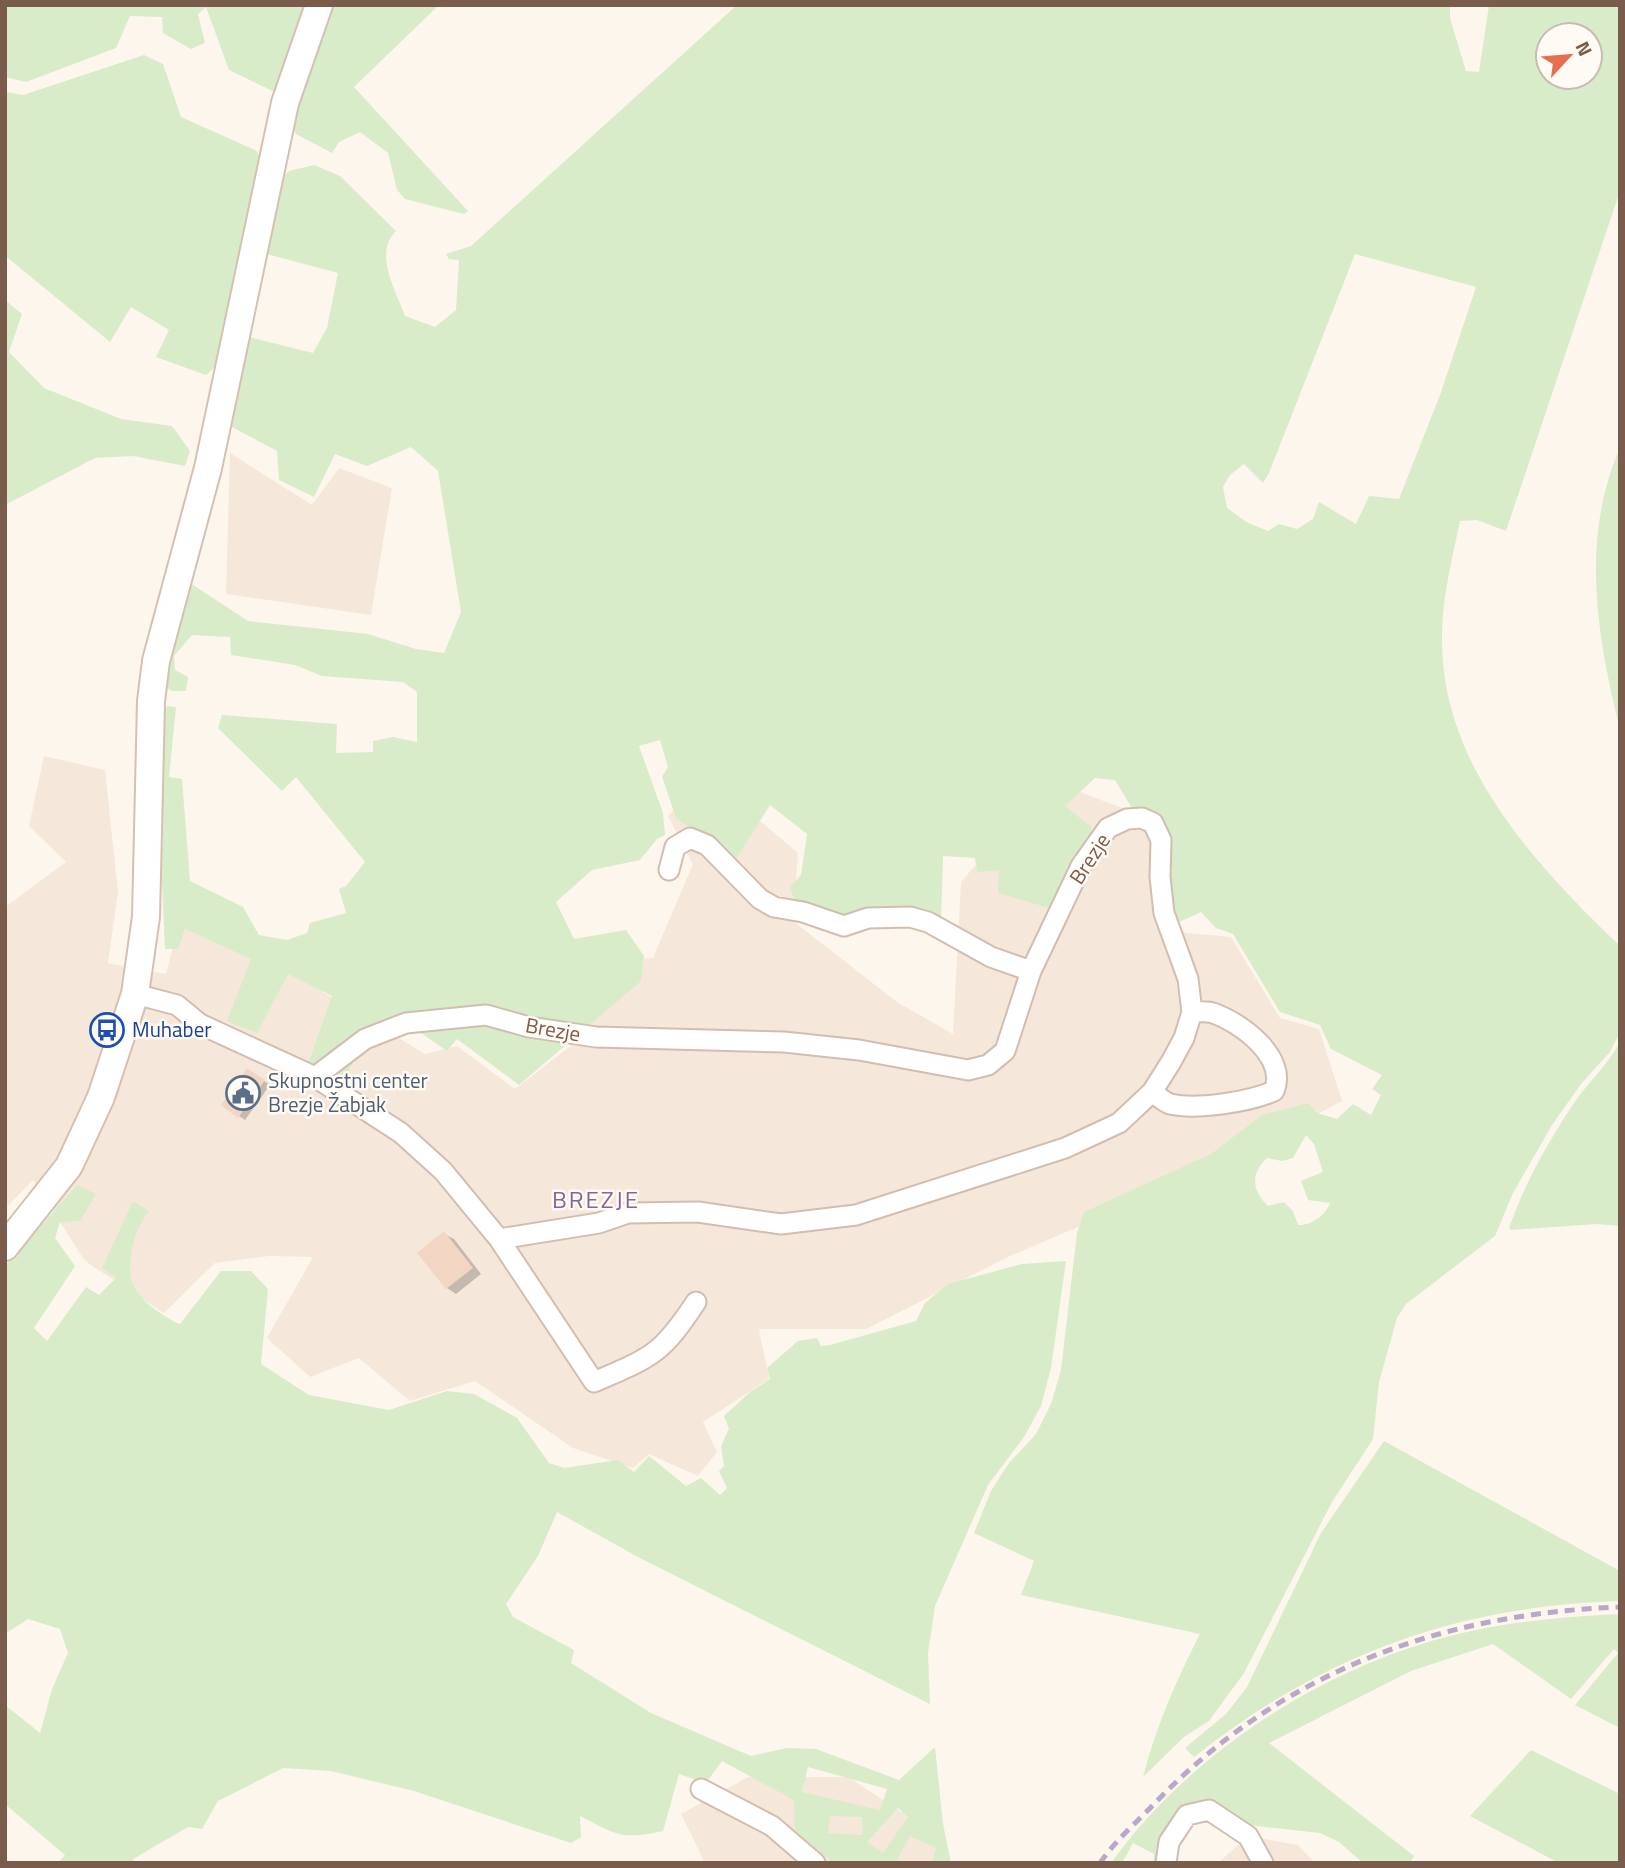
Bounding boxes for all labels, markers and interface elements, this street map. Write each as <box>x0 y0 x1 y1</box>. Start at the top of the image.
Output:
north arrow <box>1534 21 1604 91</box>
text: N <box>1569 36 1601 61</box>
street label: Brezje <box>1061 827 1118 890</box>
street label: Brezje <box>523 1008 583 1050</box>
bus stop icon: Muhaber <box>88 1011 126 1049</box>
place label: Muhaber <box>132 1013 212 1045</box>
place label: Skupnostni center Brezje Žabjak <box>268 1064 428 1120</box>
public building icon: Skupnostni center Brezje Žabjak <box>224 1074 262 1112</box>
district label: BREZJE <box>552 1181 640 1217</box>

